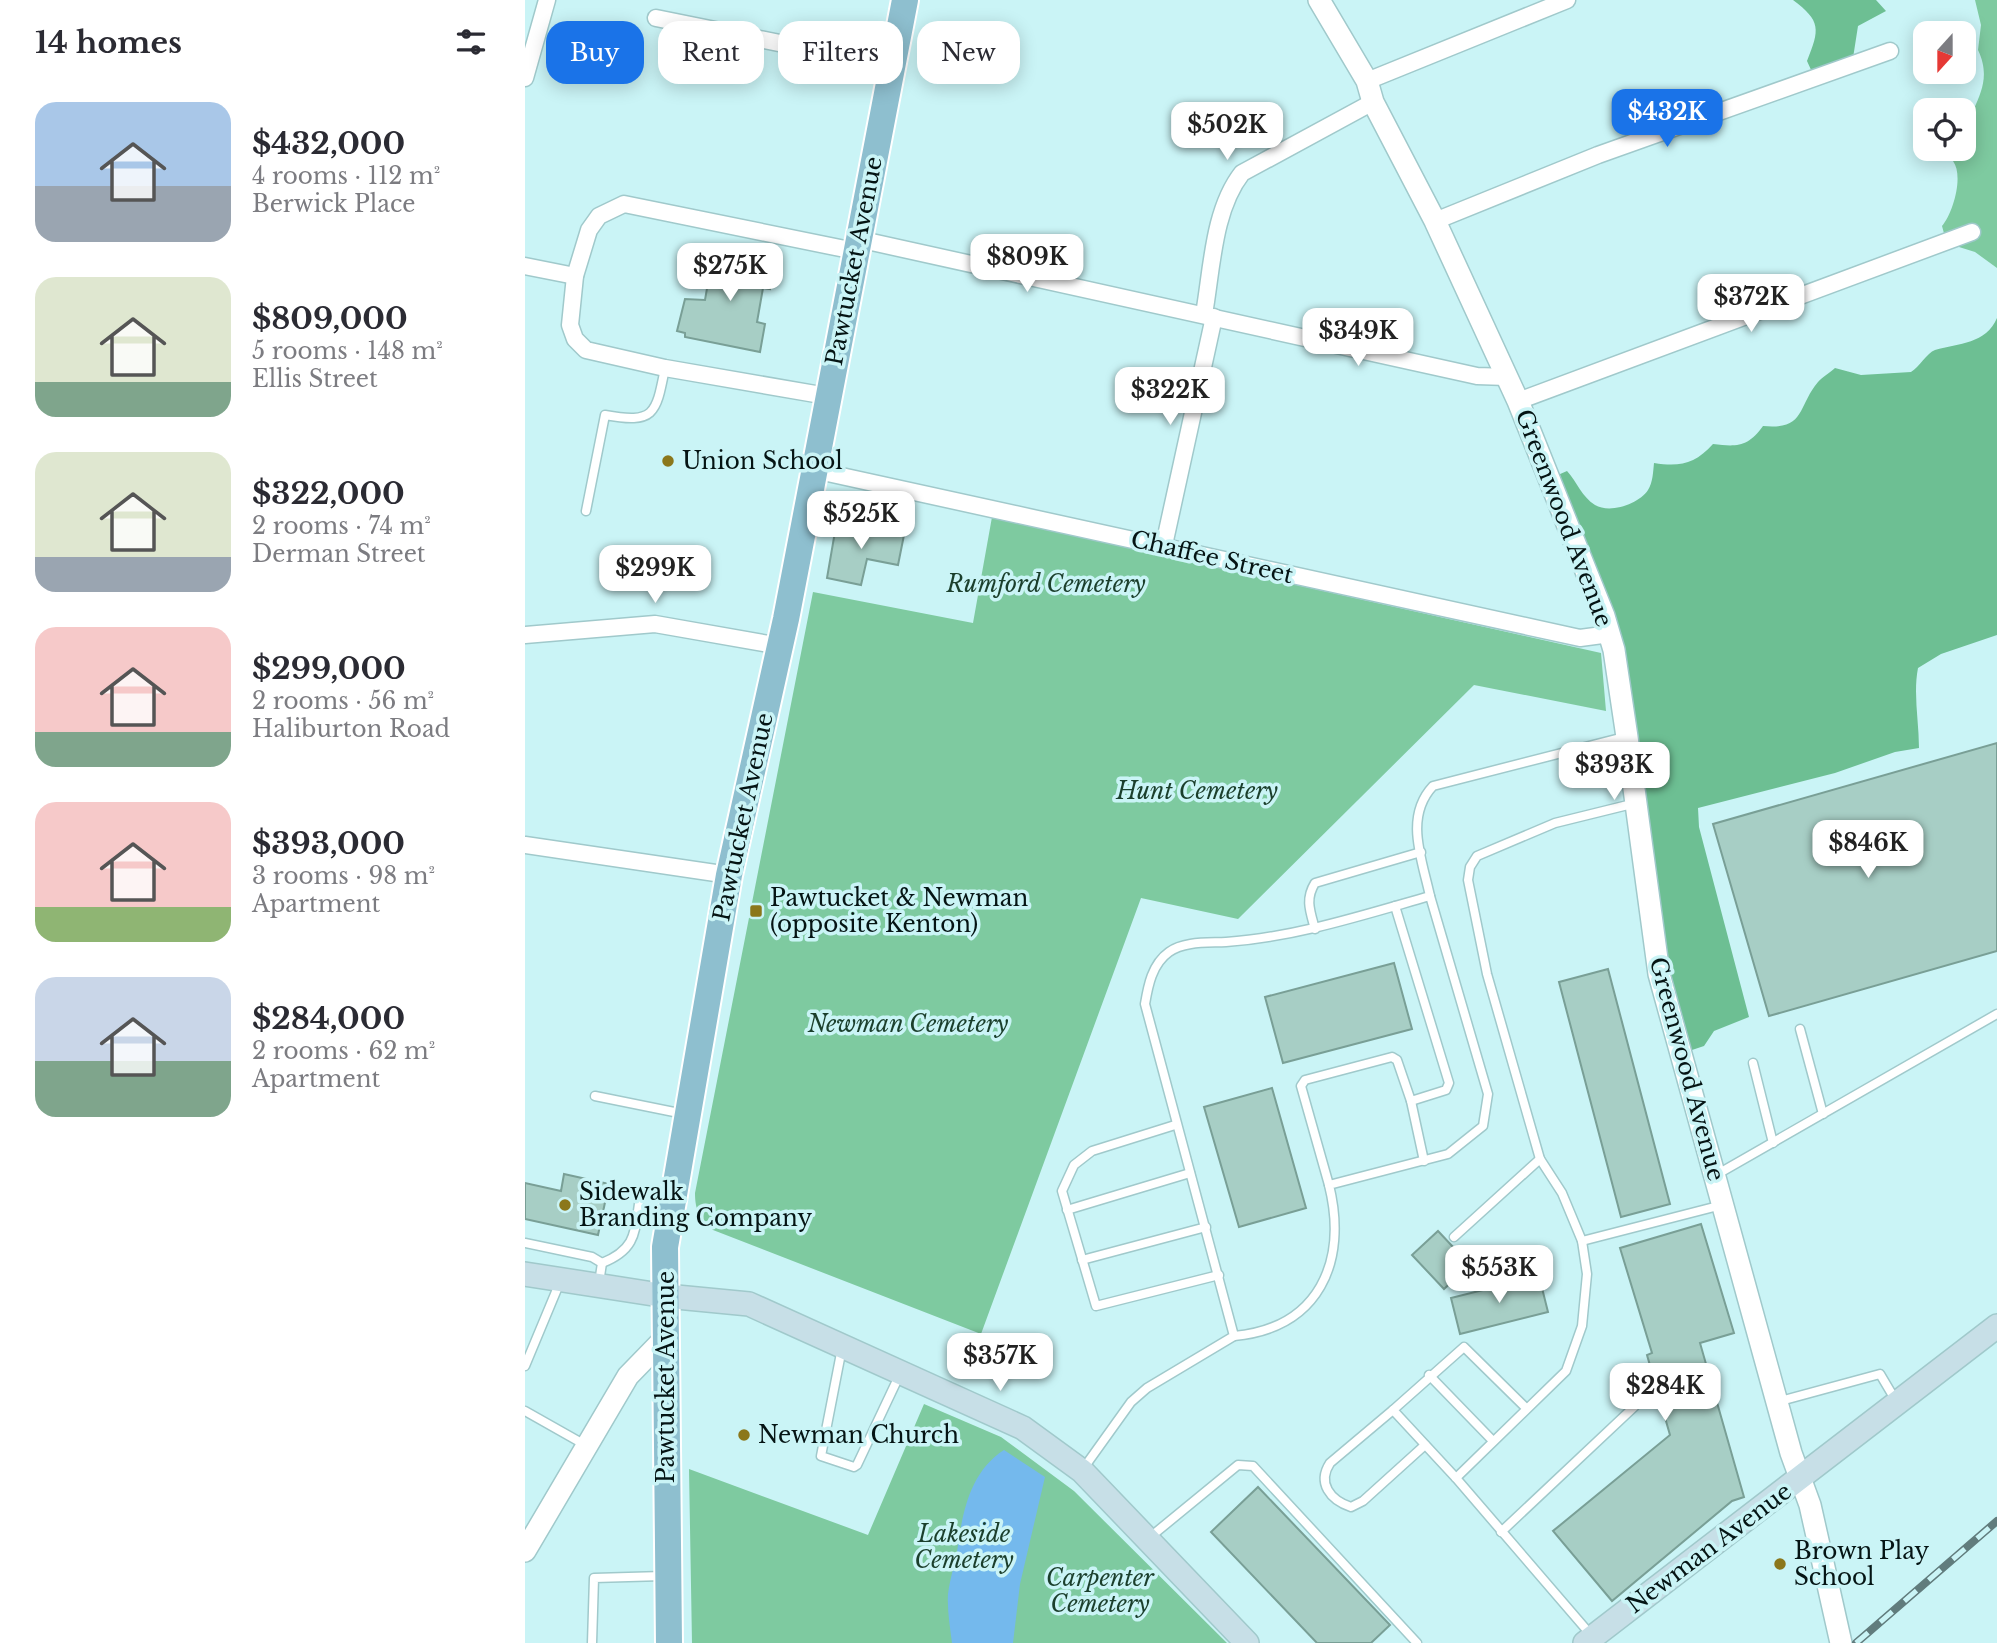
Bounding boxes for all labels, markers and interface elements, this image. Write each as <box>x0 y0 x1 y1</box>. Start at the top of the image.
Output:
chip: Buy <box>546 21 644 84</box>
chip: Rent <box>658 21 764 84</box>
chip: Filters <box>778 21 903 84</box>
chip: New <box>917 21 1020 84</box>
north arrow <box>1913 21 1976 84</box>
map controls <box>1913 21 1976 161</box>
icon: filters <box>452 23 490 61</box>
text: 14 homes <box>35 24 182 61</box>
pin: $432K <box>1618 90 1716 149</box>
text: $432K <box>1628 98 1706 126</box>
button: locate <box>1913 98 1976 161</box>
pin: $502K <box>1178 102 1276 162</box>
text: $502K <box>1187 111 1267 139</box>
text: $432,000 <box>252 125 405 162</box>
icon: home <box>91 130 175 214</box>
street label: Pawtucket Avenue <box>820 154 888 368</box>
text: 4 rooms · 112 m² <box>252 162 440 190</box>
text: Berwick Place <box>252 190 416 218</box>
pin: $809K <box>978 234 1076 294</box>
text: $809K <box>986 243 1068 271</box>
pin: $275K <box>681 244 779 303</box>
text: $275K <box>693 252 767 280</box>
pin: $372K <box>1702 274 1800 334</box>
text: $372K <box>1713 283 1789 311</box>
text: $809,000 <box>252 300 408 337</box>
icon: home <box>91 305 175 389</box>
pin: $349K <box>1309 308 1407 368</box>
text: $349K <box>1318 317 1398 345</box>
text: 5 rooms · 148 m² <box>252 337 443 365</box>
text: Ellis Street <box>252 365 378 393</box>
pin: $322K <box>1121 368 1219 427</box>
text: $322K <box>1131 376 1209 404</box>
street label: Greenwood Avenue <box>1510 405 1618 631</box>
place label: Union School <box>682 447 843 475</box>
marker: Union School <box>660 453 676 469</box>
text: $322,000 <box>252 475 405 512</box>
icon: home <box>91 480 175 564</box>
pin: $525K <box>812 491 910 551</box>
text: $525K <box>823 500 899 528</box>
text: 2 rooms · 74 m² <box>252 512 431 540</box>
street label: Chaffee Street <box>1128 525 1296 589</box>
text: Derman Street <box>252 540 426 568</box>
pin: $299K <box>606 546 704 605</box>
text: $299K <box>615 554 695 582</box>
park label: Rumford Cemetery <box>945 570 1146 598</box>
text: $299,000 <box>252 650 406 687</box>
icon: home <box>91 655 175 739</box>
text: 2 rooms · 56 m² <box>252 687 434 715</box>
street label: Pawtucket Avenue <box>707 710 779 924</box>
text: Haliburton Road <box>252 715 450 743</box>
pin: $393K <box>1565 742 1663 802</box>
text: $393K <box>1575 751 1653 779</box>
park label: Hunt Cemetery <box>1115 777 1278 805</box>
pin: $846K <box>1819 820 1917 880</box>
text: $393,000 <box>252 825 405 862</box>
text: $846K <box>1828 829 1908 857</box>
icon: home <box>91 830 175 914</box>
text: 3 rooms · 98 m² <box>252 862 435 890</box>
place label: Pawtucket & Newman (opposite Kenton) <box>770 884 1028 938</box>
text: Apartment <box>252 890 380 918</box>
marker: Pawtucket & Newman (opposite Kenton) <box>748 903 764 919</box>
street label: Greenwood Avenue <box>1644 954 1730 1184</box>
text: $284,000 <box>252 1000 405 1037</box>
icon: home <box>91 1005 175 1089</box>
park label: Newman Cemetery <box>807 1010 1009 1038</box>
text: 2 rooms · 62 m² <box>252 1037 435 1065</box>
text: Apartment <box>252 1065 380 1093</box>
place label: Sidewalk Branding Company <box>579 1178 812 1232</box>
marker: Sidewalk Branding Company <box>557 1197 573 1213</box>
pin: $553K <box>1450 1246 1548 1305</box>
text: $553K <box>1461 1254 1537 1282</box>
street label: Pawtucket Avenue <box>652 1271 680 1483</box>
pin: $357K <box>951 1334 1049 1393</box>
text: $357K <box>963 1342 1037 1370</box>
pin: $284K <box>1616 1364 1714 1423</box>
text: $284K <box>1626 1372 1704 1400</box>
place label: Newman Church <box>758 1421 959 1449</box>
marker: Newman Church <box>736 1427 752 1443</box>
street label: Newman Avenue <box>1621 1477 1797 1619</box>
park label: Lakeside Cemetery <box>914 1520 1014 1574</box>
place label: Brown Play School <box>1794 1537 1930 1591</box>
marker: Brown Play School <box>1772 1556 1788 1572</box>
park label: Carpenter Cemetery <box>1046 1564 1155 1618</box>

